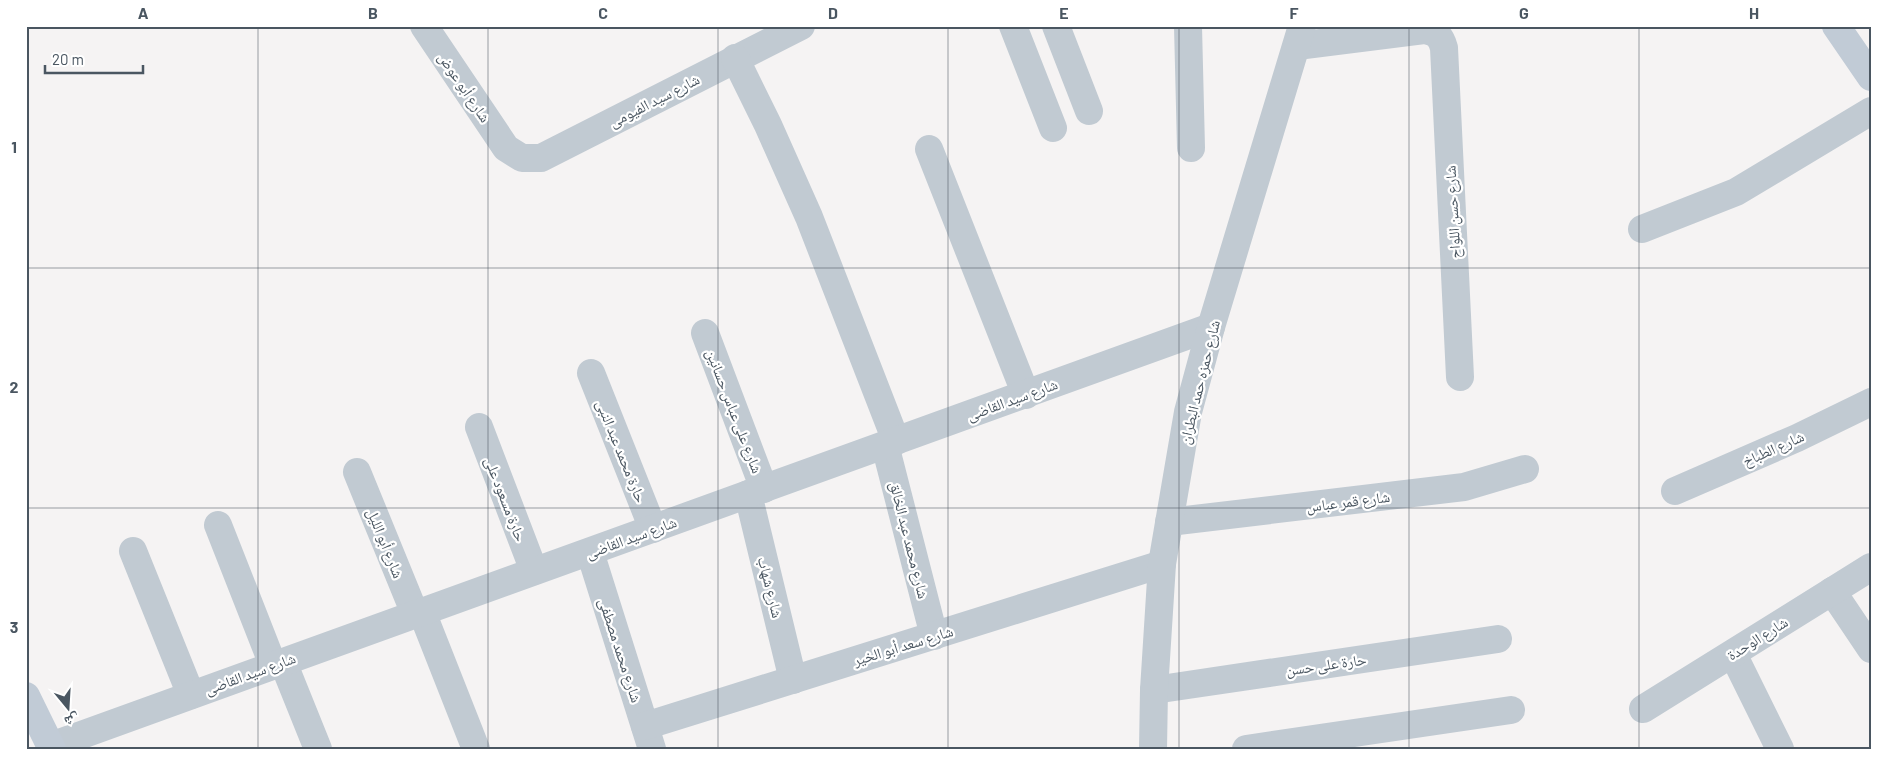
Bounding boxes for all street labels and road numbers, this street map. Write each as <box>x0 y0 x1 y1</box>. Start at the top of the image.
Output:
street label: شارع أبو عوض <box>433 49 495 127</box>
street label: شارع سيد الفيومى <box>606 69 703 132</box>
street label: شارع حسن اللواح <box>1441 165 1465 259</box>
street label: شارع حمزه حمد البطران <box>1175 318 1225 446</box>
street label: شارع على عباس حسانين <box>701 346 767 476</box>
street label: شارع سيد القاضى <box>964 374 1061 426</box>
street label: حارة محمد عبد النبى <box>591 397 651 506</box>
street label: شارع الطباخ <box>1739 426 1807 471</box>
street label: حارة مسعود على <box>480 454 531 545</box>
street label: شارع محمد عبد الخالق <box>885 480 933 601</box>
street label: شارع قمر عباس <box>1305 487 1391 517</box>
street label: شارع أبو الليل <box>362 505 408 582</box>
street label: شارع سيد القاضى <box>583 512 680 564</box>
street label: شارع شهاب <box>753 555 787 620</box>
street label: شارع محمد مصطفى <box>594 596 646 705</box>
street label: شارع الوحدة <box>1723 612 1792 665</box>
street label: شارع سعد أبو الخير <box>850 621 956 671</box>
street label: شارع سيد القاضى <box>202 648 299 700</box>
street label: حارة على حسن <box>1285 649 1368 681</box>

